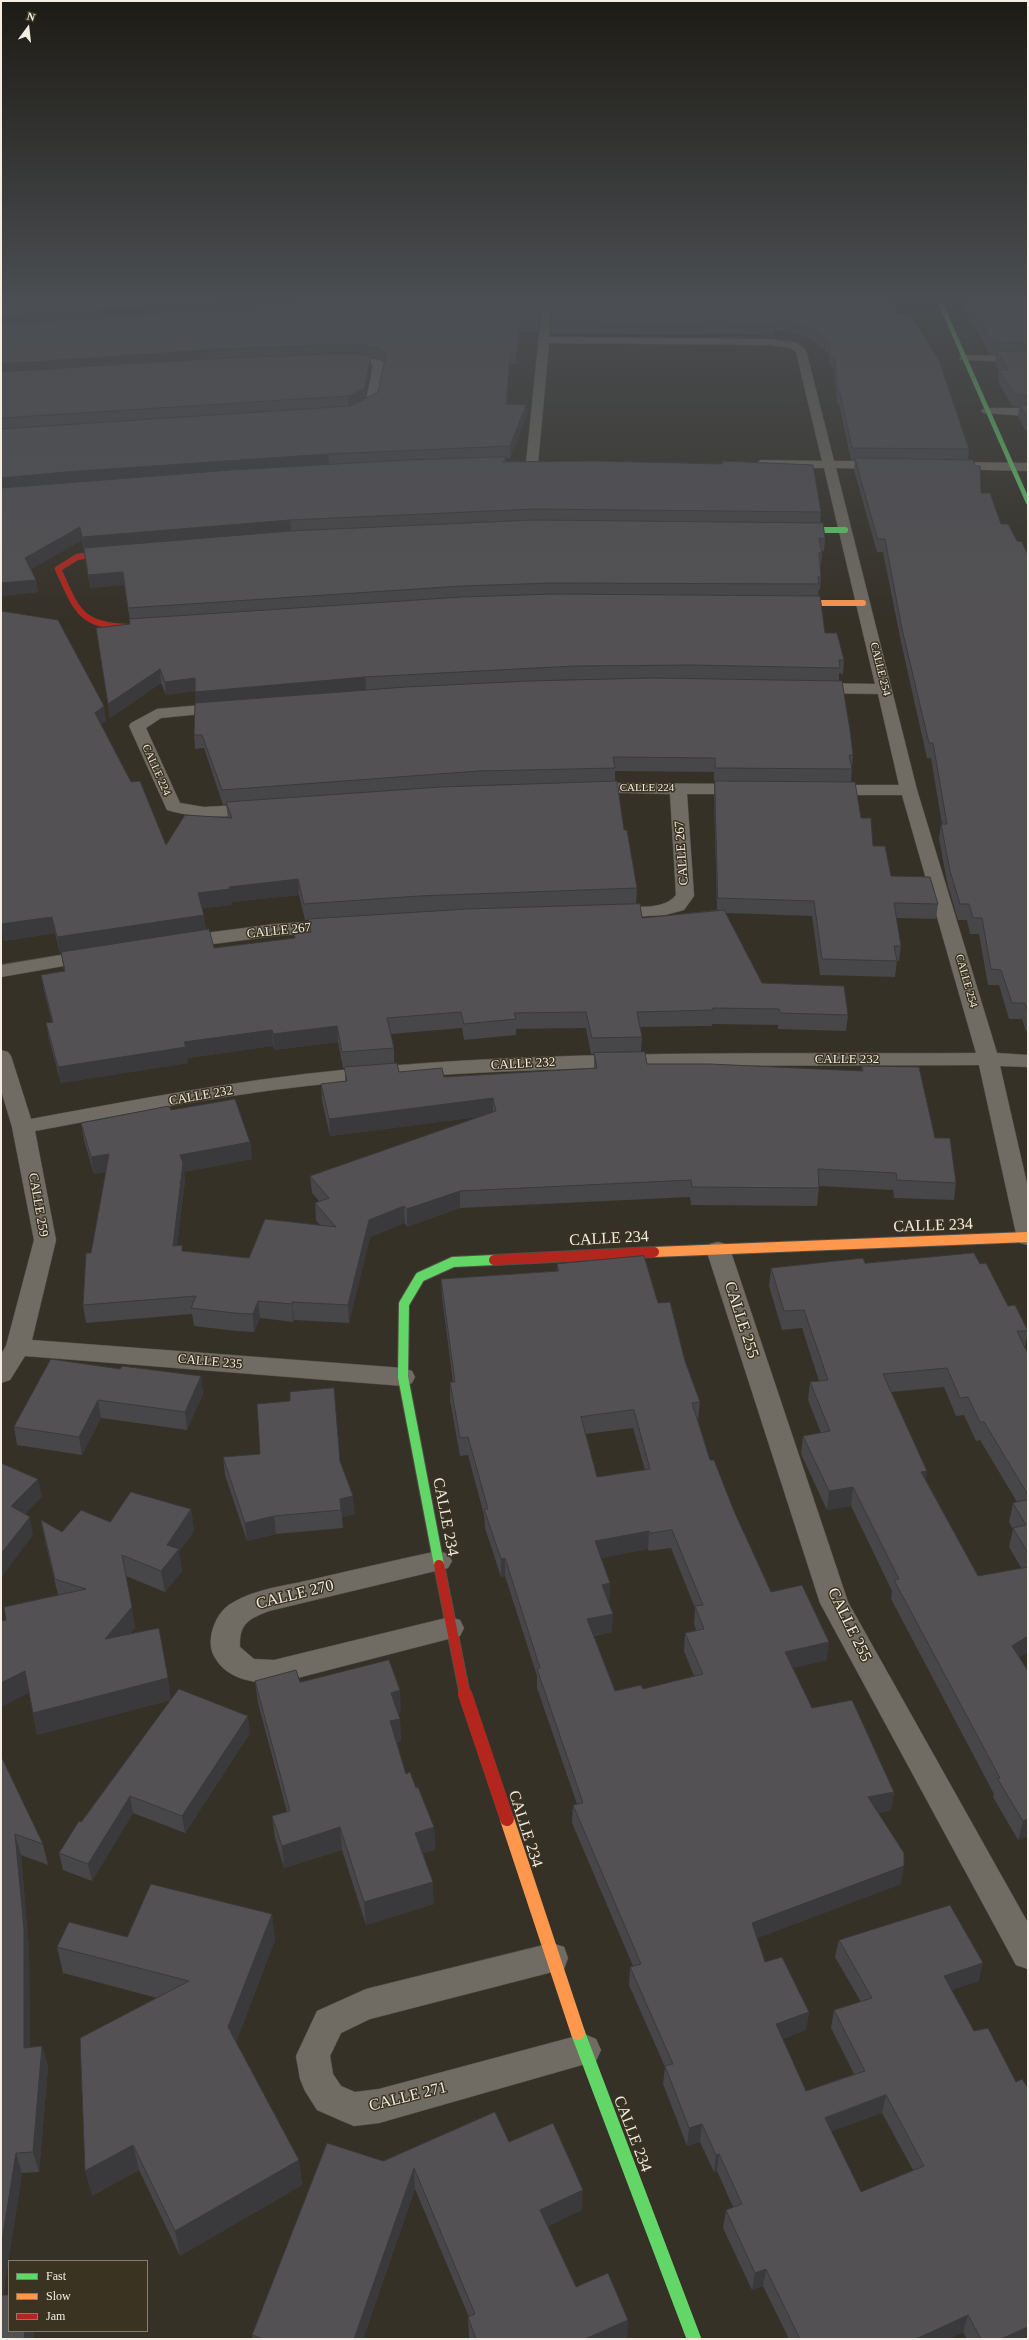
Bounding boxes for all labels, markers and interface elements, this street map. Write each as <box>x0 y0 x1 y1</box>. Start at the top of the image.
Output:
north arrow <box>8 8 48 48</box>
text: N <box>26 10 36 23</box>
street label: CALLE 254 <box>867 641 893 697</box>
street label: CALLE 224 <box>139 742 173 798</box>
street label: CALLE 224 <box>620 781 674 795</box>
street label: CALLE 267 <box>672 820 692 886</box>
street label: CALLE 267 <box>246 920 312 942</box>
street label: CALLE 254 <box>952 953 980 1009</box>
street label: CALLE 232 <box>815 1052 879 1068</box>
street label: CALLE 232 <box>490 1055 556 1073</box>
street label: CALLE 232 <box>168 1083 234 1109</box>
street label: CALLE 259 <box>25 1172 51 1238</box>
street label: CALLE 234 <box>893 1215 973 1237</box>
street label: CALLE 234 <box>569 1227 649 1251</box>
street label: CALLE 255 <box>720 1279 762 1361</box>
street label: CALLE 235 <box>177 1351 243 1373</box>
street label: CALLE 234 <box>428 1476 462 1558</box>
street label: CALLE 270 <box>254 1576 336 1614</box>
street label: CALLE 255 <box>823 1585 875 1665</box>
street label: CALLE 234 <box>504 1788 546 1870</box>
street label: CALLE 271 <box>367 2078 449 2116</box>
street label: CALLE 234 <box>609 2093 655 2175</box>
legend <box>8 2260 148 2332</box>
text: Fast <box>46 2269 66 2283</box>
text: Slow <box>46 2289 71 2303</box>
text: Jam <box>46 2309 65 2323</box>

